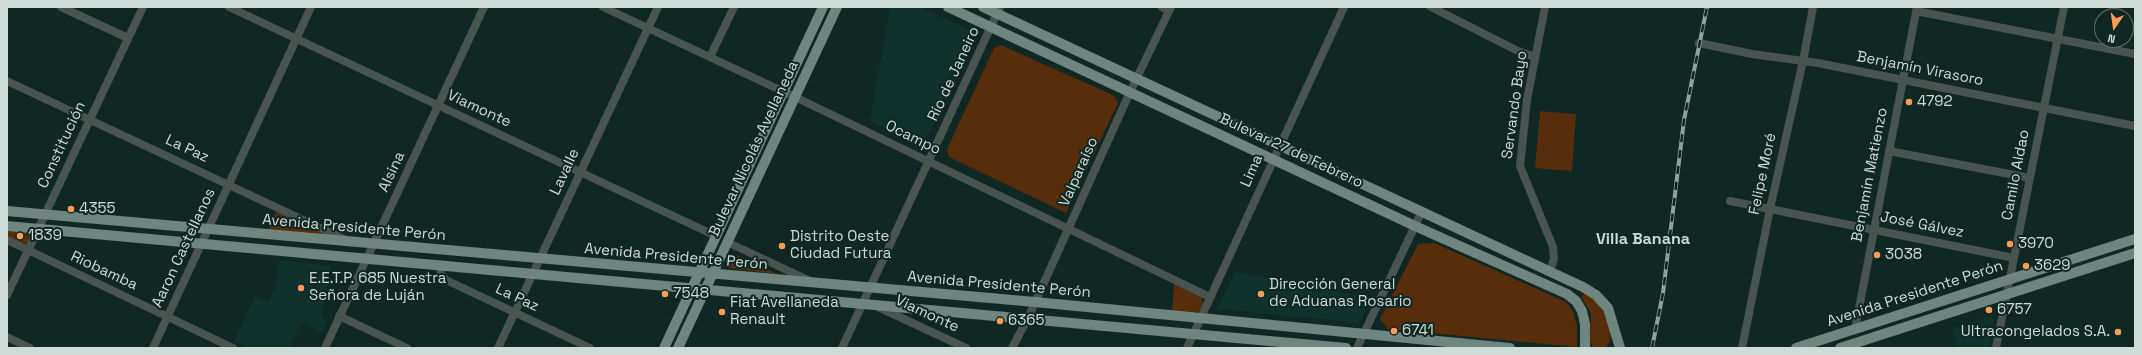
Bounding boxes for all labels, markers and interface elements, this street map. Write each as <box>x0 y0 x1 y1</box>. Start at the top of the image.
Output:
north arrow <box>2094 8 2134 48</box>
street label: Río de Janeiro <box>924 24 984 124</box>
text: N <box>2106 31 2117 46</box>
street label: Benjamín Virasoro <box>1855 48 1985 90</box>
street label: Servando Bayo <box>1499 50 1531 160</box>
street label: Bulevar Nicolás Avellaneda <box>705 58 803 240</box>
street label: Viamonte <box>444 86 514 132</box>
place label: 4792 <box>1917 93 1953 111</box>
marker: 4792 <box>1904 97 1914 107</box>
street label: Constitución <box>34 99 90 191</box>
street label: Benjamín Matienzo <box>1848 106 1892 244</box>
street label: Bulevar 27 de Febrero <box>1216 110 1366 192</box>
street label: Ocampo <box>882 117 944 159</box>
street label: Camilo Aldao <box>1998 128 2034 222</box>
street label: La Paz <box>162 131 212 167</box>
street label: Felipe Moré <box>1746 131 1780 217</box>
street label: Valparaíso <box>1056 134 1102 210</box>
street label: Lavalle <box>546 146 584 198</box>
street label: Alsina <box>375 149 409 195</box>
street label: Lima <box>1237 152 1267 190</box>
street label: Aaron Castellanos <box>148 185 220 311</box>
place label: 4355 <box>79 200 115 218</box>
marker: 4355 <box>66 204 76 214</box>
street label: José Gálvez <box>1879 208 1965 242</box>
street label: Avenida Presidente Perón <box>262 211 446 245</box>
place label: 1839 <box>28 227 62 245</box>
place label: Distrito Oeste Ciudad Futura <box>790 228 891 263</box>
district label: Villa Banana <box>1596 230 1690 250</box>
marker: 1839 <box>15 231 25 241</box>
place label: 3970 <box>2018 235 2054 253</box>
marker: 3970 <box>2005 239 2015 249</box>
street label: Avenida Presidente Perón <box>584 240 768 274</box>
marker: Distrito Oeste Ciudad Futura <box>777 241 787 251</box>
place label: 3038 <box>1885 246 1922 264</box>
street label: Riobamba <box>68 248 140 294</box>
marker: 3038 <box>1872 250 1882 260</box>
street label: Avenida Presidente Perón <box>1825 257 2005 331</box>
place label: 3629 <box>2034 257 2070 275</box>
marker: 3629 <box>2021 261 2031 271</box>
street label: Avenida Presidente Perón <box>907 268 1091 302</box>
place label: E.E.T.P. 685 Nuestra Señora de Luján <box>309 270 446 305</box>
place label: Dirección General de Aduanas Rosario <box>1269 276 1412 311</box>
street label: La Paz <box>492 280 542 316</box>
marker: E.E.T.P. 685 Nuestra Señora de Luján <box>296 283 306 293</box>
place label: 7548 <box>673 285 709 303</box>
marker: 7548 <box>660 289 670 299</box>
marker: Dirección General de Aduanas Rosario <box>1256 289 1266 299</box>
street label: Viamonte <box>892 291 962 337</box>
place label: Fiat Avellaneda Renault <box>730 294 839 329</box>
place label: 6757 <box>1997 301 2032 319</box>
marker: 6757 <box>1984 305 1994 315</box>
marker: Fiat Avellaneda Renault <box>717 307 727 317</box>
place label: 6365 <box>1008 312 1044 330</box>
marker: 6365 <box>995 316 1005 326</box>
place label: 6741 <box>1402 322 1434 340</box>
place label: Ultracongelados S.A. <box>1961 323 2110 341</box>
marker: 6741 <box>1389 326 1399 336</box>
marker: Ultracongelados S.A. <box>2113 327 2123 337</box>

